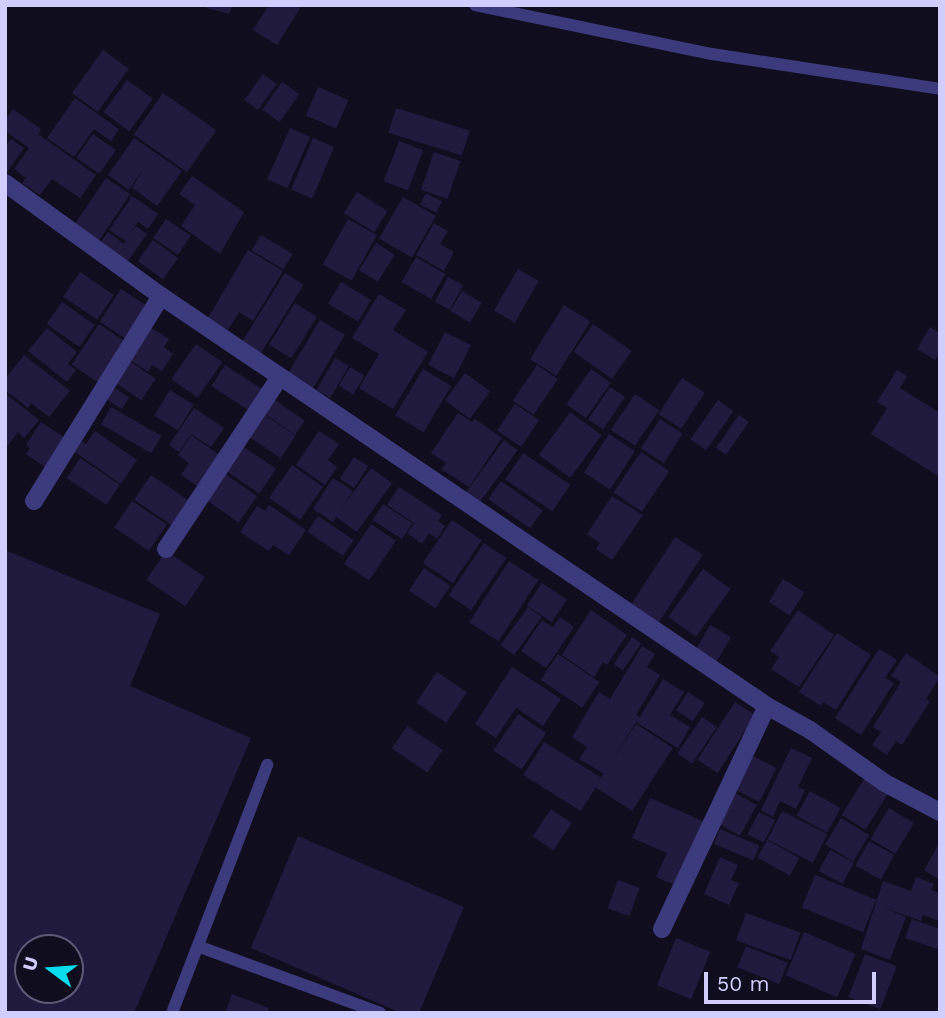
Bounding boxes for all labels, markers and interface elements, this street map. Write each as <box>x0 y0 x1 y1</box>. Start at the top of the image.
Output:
north arrow <box>14 934 84 1004</box>
text: U <box>17 954 43 973</box>
scale bar <box>707 958 878 1002</box>
text: 50 m <box>717 971 769 996</box>

